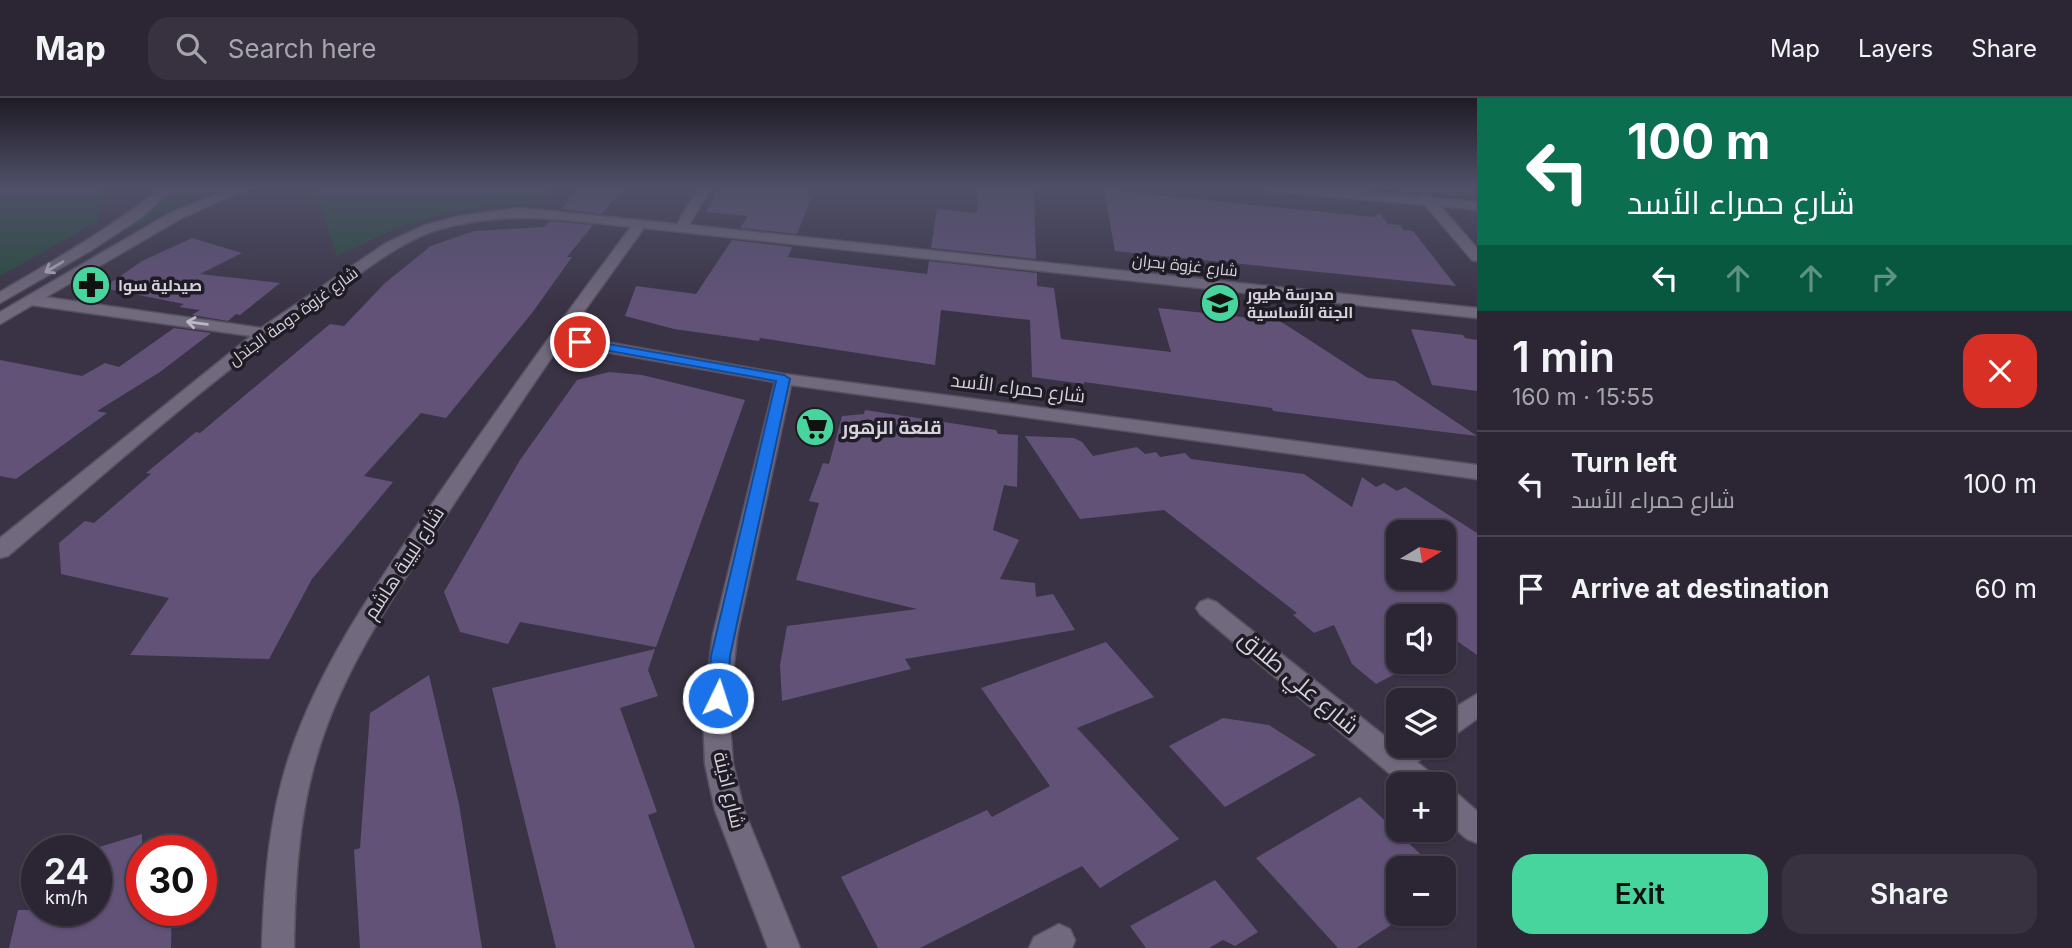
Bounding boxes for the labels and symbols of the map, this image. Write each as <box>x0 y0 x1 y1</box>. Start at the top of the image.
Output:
street label: شارع غزوة بحران <box>1131 250 1239 282</box>
one-way arrow <box>44 260 64 274</box>
street label: شارع غزوة دومة الجندل <box>224 262 363 371</box>
pharmacy icon: صيدلية سوا <box>70 264 112 306</box>
place label: صيدلية سوا <box>118 275 202 295</box>
school or university icon: مدرسة طيور الجنة الأساسية <box>1199 282 1241 324</box>
place label: مدرسة طيور الجنة الأساسية <box>1246 284 1353 322</box>
pin <box>550 312 610 372</box>
one-way arrow <box>186 317 209 330</box>
street label: شارع حمراء الأسد <box>949 368 1087 410</box>
supermarket icon: قلعة الزهور <box>794 406 836 448</box>
place label: قلعة الزهور <box>841 416 942 439</box>
street label: شارع لبيبة هاشم <box>359 502 451 625</box>
north arrow <box>1386 520 1456 590</box>
street label: شارع علي طلاق <box>1231 624 1365 743</box>
position arrow <box>681 661 755 735</box>
street label: شارع اذينة <box>706 749 750 831</box>
speed limit sign: 30 <box>126 835 217 926</box>

